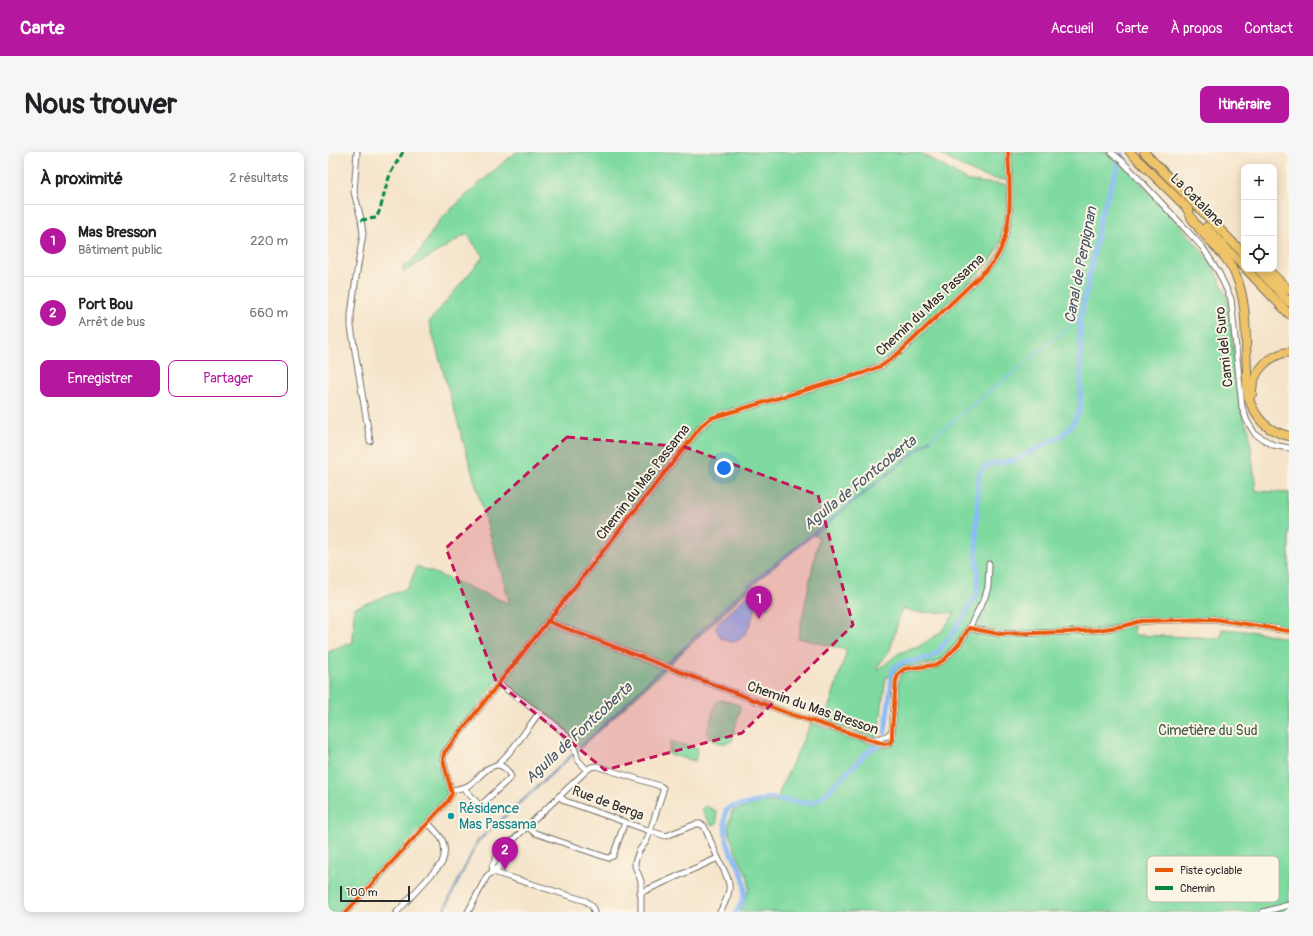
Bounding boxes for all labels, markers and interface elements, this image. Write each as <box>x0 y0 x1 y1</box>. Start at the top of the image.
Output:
text: Carte <box>20 16 64 40</box>
text: Accueil <box>1051 20 1094 37</box>
text: Carte <box>1116 20 1148 37</box>
text: À propos <box>1170 20 1222 37</box>
text: Contact <box>1244 20 1293 37</box>
button: Itinéraire <box>1200 86 1289 123</box>
text: Nous trouver <box>24 87 177 122</box>
map controls <box>1241 164 1277 272</box>
button: + <box>1241 164 1277 200</box>
text: À proximité <box>40 168 123 189</box>
text: 2 résultats <box>229 170 288 186</box>
street label: La Catalane <box>1167 170 1227 230</box>
button: − <box>1241 200 1277 236</box>
water label: Canal de Perpignan <box>1060 204 1102 325</box>
text: Mas Bresson <box>78 223 156 242</box>
text: 1 <box>50 233 56 249</box>
text: 220 m <box>250 233 288 249</box>
button: locate <box>1241 236 1277 272</box>
text: Bâtiment public <box>78 242 163 258</box>
street label: Chemin du Mas Passama <box>872 250 988 360</box>
text: Port Bou <box>78 295 133 314</box>
text: 2 <box>49 305 57 321</box>
text: 660 m <box>250 305 288 321</box>
street label: Cami del Suro <box>1211 305 1237 388</box>
text: Arrêt de bus <box>78 314 145 330</box>
button: Enregistrer <box>40 360 160 397</box>
button: Partager <box>168 360 288 397</box>
street label: Chemin du Mas Passama <box>593 421 693 543</box>
water label: Agulla de Fontcoberta <box>800 431 921 534</box>
your location <box>714 458 734 478</box>
pin: 1 <box>746 586 772 619</box>
water label: Agulla de Fontcoberta <box>521 678 637 788</box>
street label: Chemin du Mas Bresson <box>745 678 881 739</box>
park label: Cimetière du Sud <box>1158 722 1258 739</box>
street label: Rue de Berga <box>570 782 646 824</box>
place label: Résidence Mas Passama <box>459 800 537 833</box>
marker: Résidence Mas Passama <box>446 811 456 821</box>
pin: 2 <box>492 837 518 870</box>
legend <box>1147 856 1279 902</box>
text: Piste cyclable <box>1180 864 1243 877</box>
text: Chemin <box>1180 882 1215 895</box>
scale bar <box>340 884 410 903</box>
text: 100 m <box>346 886 377 899</box>

